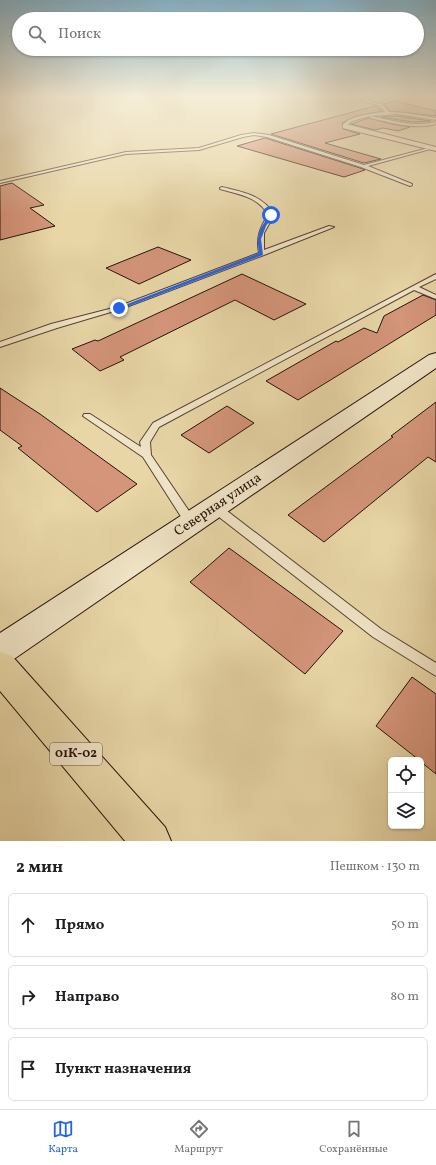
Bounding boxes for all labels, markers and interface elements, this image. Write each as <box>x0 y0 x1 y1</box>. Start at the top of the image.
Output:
search box <box>12 12 424 56</box>
icon: search <box>26 23 48 45</box>
text: Поиск <box>58 24 101 45</box>
route start <box>262 206 280 224</box>
route end <box>110 299 128 317</box>
street label: Северная улица <box>171 469 265 541</box>
road number: 01К-02 <box>50 743 102 765</box>
map controls <box>388 757 424 829</box>
button: locate <box>388 757 424 793</box>
button: layers <box>388 793 424 829</box>
text: 2 мин <box>16 856 63 879</box>
text: Пешком · 130 m <box>330 858 420 876</box>
icon: ahead <box>17 914 39 936</box>
text: Прямо <box>55 915 104 936</box>
text: 50 m <box>391 916 419 934</box>
icon: right <box>17 986 39 1008</box>
text: Направо <box>55 987 119 1008</box>
text: 80 m <box>390 988 419 1006</box>
icon: arrive <box>17 1058 39 1080</box>
text: Пункт назначения <box>55 1059 191 1080</box>
tab: Карта <box>48 1118 78 1157</box>
tab: Маршрут <box>174 1118 223 1157</box>
tab: Сохранённые <box>319 1118 388 1157</box>

